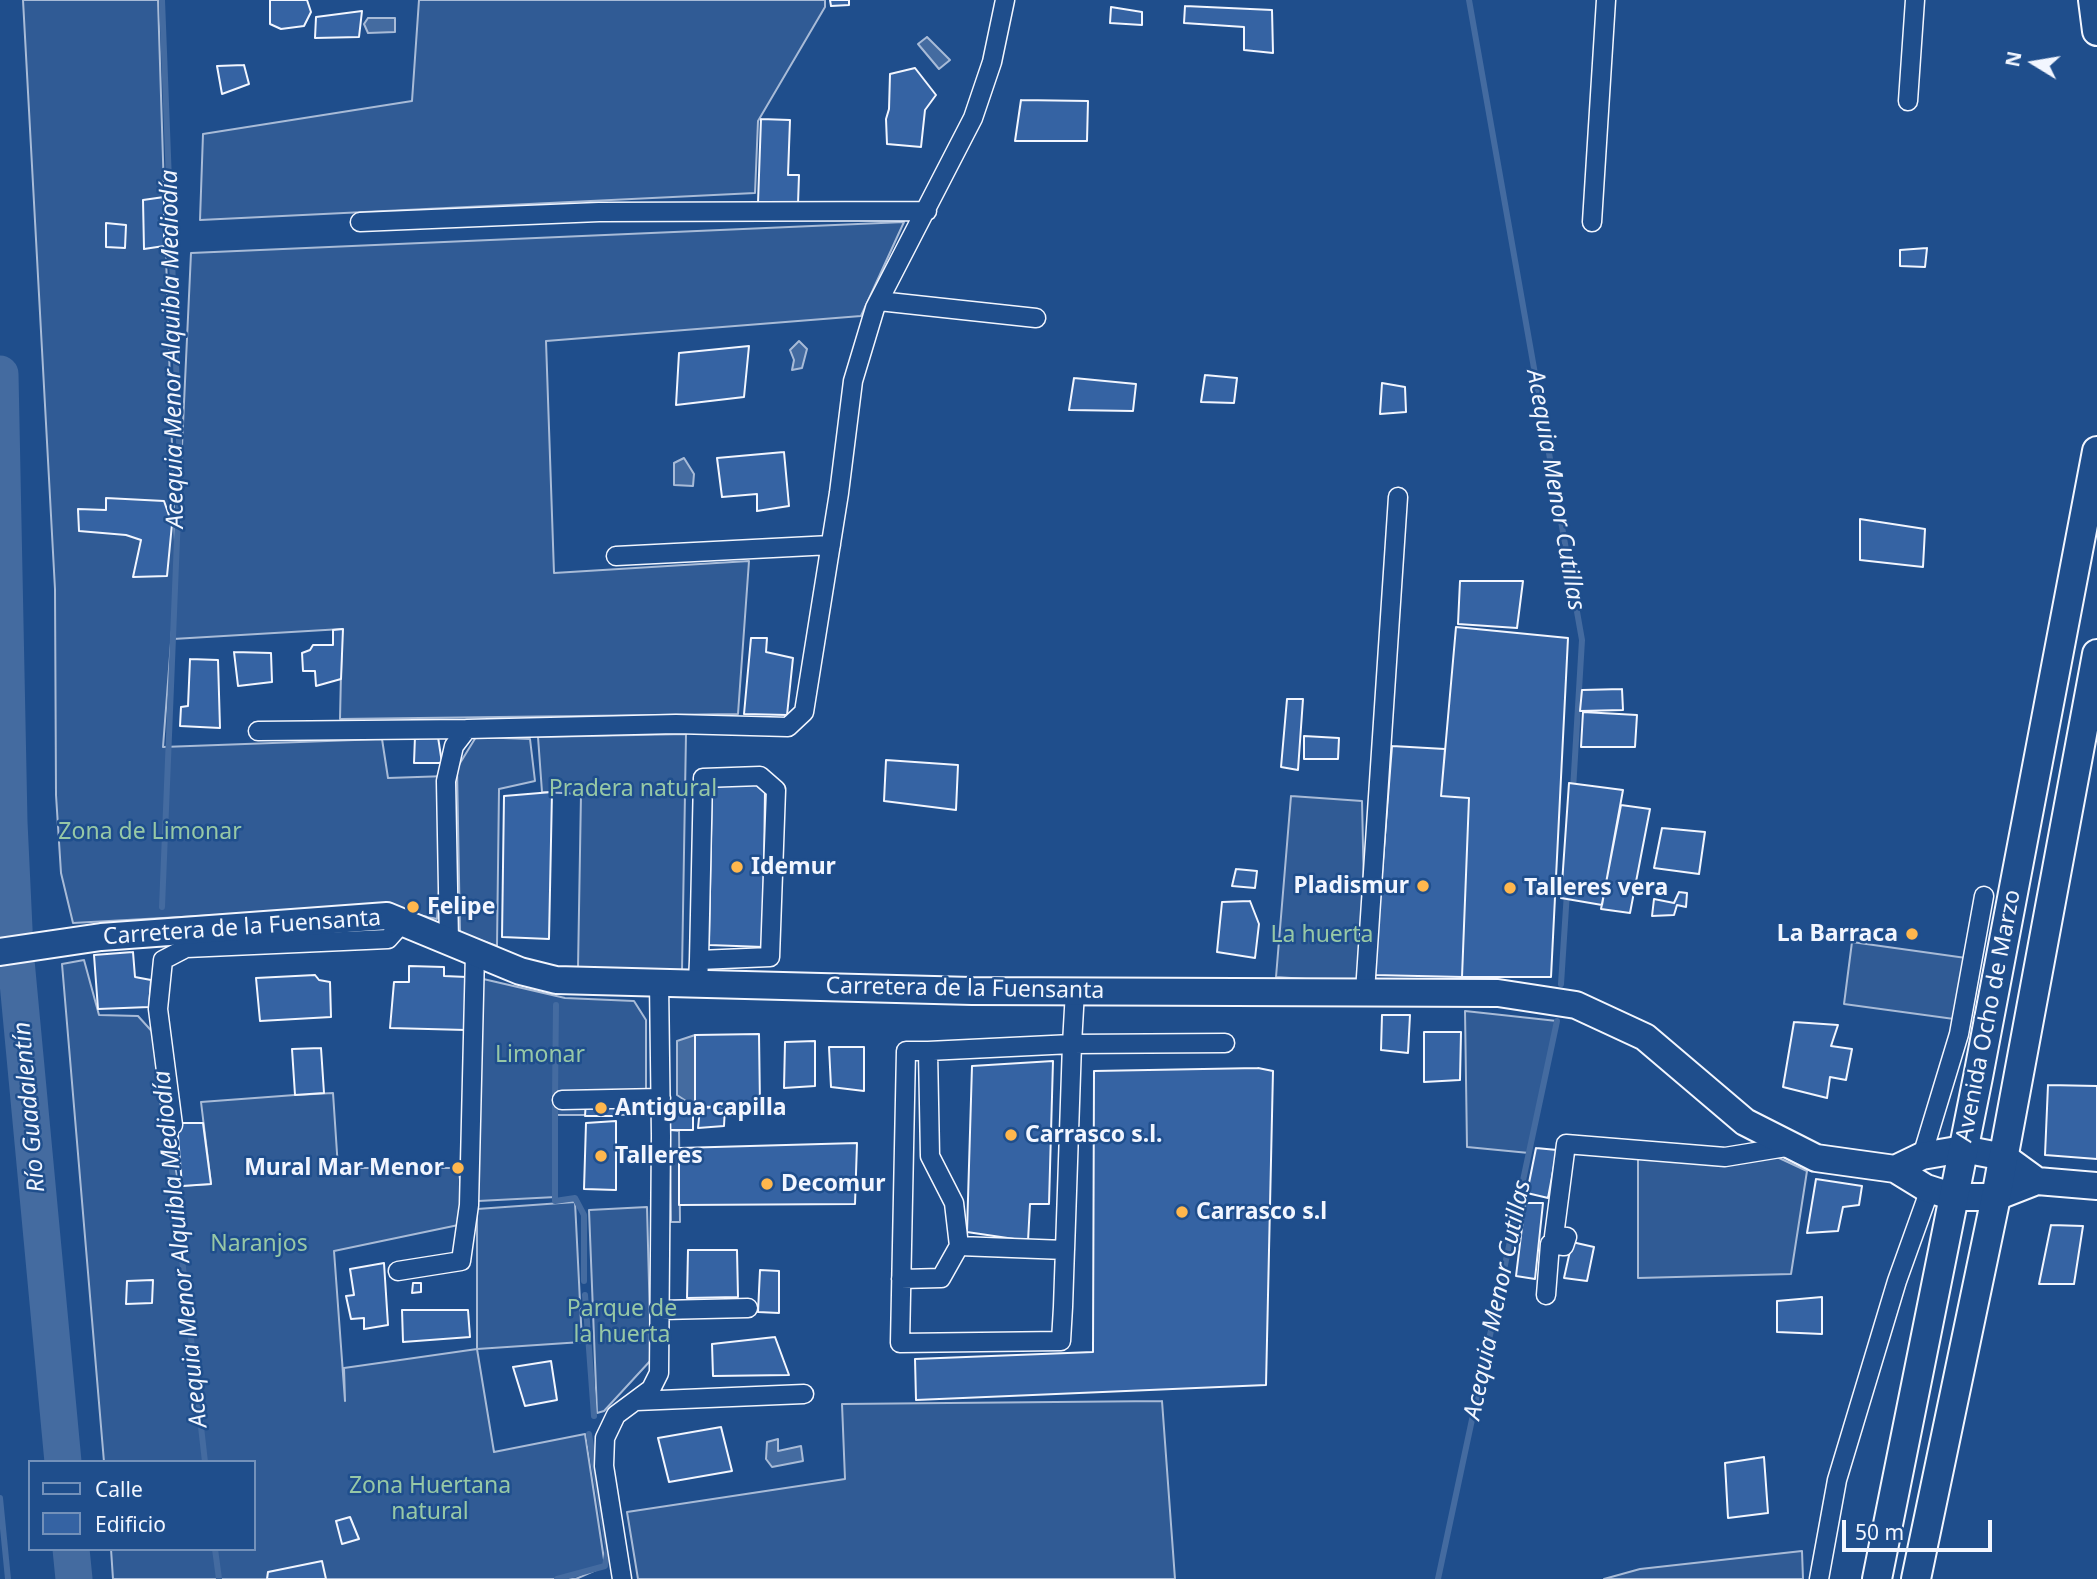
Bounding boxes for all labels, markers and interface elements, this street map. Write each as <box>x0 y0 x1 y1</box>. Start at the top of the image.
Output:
north arrow <box>1999 28 2069 98</box>
text: N <box>1999 49 2028 69</box>
water label: Acequia Menor Alquibla Mediodía <box>155 169 191 529</box>
water label: Acequia Menor Cutillas <box>1520 367 1590 613</box>
park label: Pradera natural <box>549 775 717 803</box>
park label: Zona de Limonar <box>58 818 242 846</box>
place label: Idemur <box>751 853 836 881</box>
marker: Idemur <box>729 859 745 875</box>
place label: Pladismur <box>1293 872 1409 900</box>
place label: Talleres vera <box>1524 874 1668 902</box>
marker: Pladismur <box>1415 878 1431 894</box>
marker: Talleres vera <box>1502 880 1518 896</box>
street label: Avenida Ocho de Marzo <box>1951 887 2027 1145</box>
place label: Felipe <box>427 893 495 921</box>
marker: Felipe <box>405 899 421 915</box>
street label: Carretera de la Fuensanta <box>102 905 382 951</box>
place label: La Barraca <box>1777 920 1898 948</box>
park label: La huerta <box>1270 921 1374 949</box>
marker: La Barraca <box>1904 926 1920 942</box>
street label: Carretera de la Fuensanta <box>825 973 1105 1005</box>
water label: Río Guadalentín <box>8 1020 52 1194</box>
park label: Limonar <box>495 1041 585 1069</box>
water label: Acequia Menor Alquibla Mediodía <box>148 1069 214 1429</box>
place label: Antigua capilla <box>615 1094 787 1122</box>
marker: Antigua capilla <box>593 1100 609 1116</box>
place label: Carrasco s.l. <box>1025 1121 1163 1149</box>
marker: Carrasco s.l. <box>1003 1127 1019 1143</box>
place label: Talleres <box>615 1142 703 1170</box>
marker: Talleres <box>593 1148 609 1164</box>
place label: Mural Mar Menor <box>244 1154 444 1182</box>
marker: Mural Mar Menor <box>450 1160 466 1176</box>
place label: Decomur <box>781 1170 885 1198</box>
marker: Decomur <box>759 1176 775 1192</box>
water label: Acequia Menor Cutillas <box>1459 1178 1537 1422</box>
place label: Carrasco s.l <box>1196 1198 1327 1226</box>
marker: Carrasco s.l <box>1174 1204 1190 1220</box>
park label: Naranjos <box>210 1230 308 1258</box>
park label: Parque de la huerta <box>567 1295 677 1349</box>
legend <box>28 1460 256 1551</box>
park label: Zona Huertana natural <box>349 1472 511 1526</box>
text: Calle <box>95 1475 143 1503</box>
scale bar <box>1845 1506 1996 1550</box>
text: Edificio <box>95 1510 166 1538</box>
text: 50 m <box>1855 1518 1904 1546</box>

